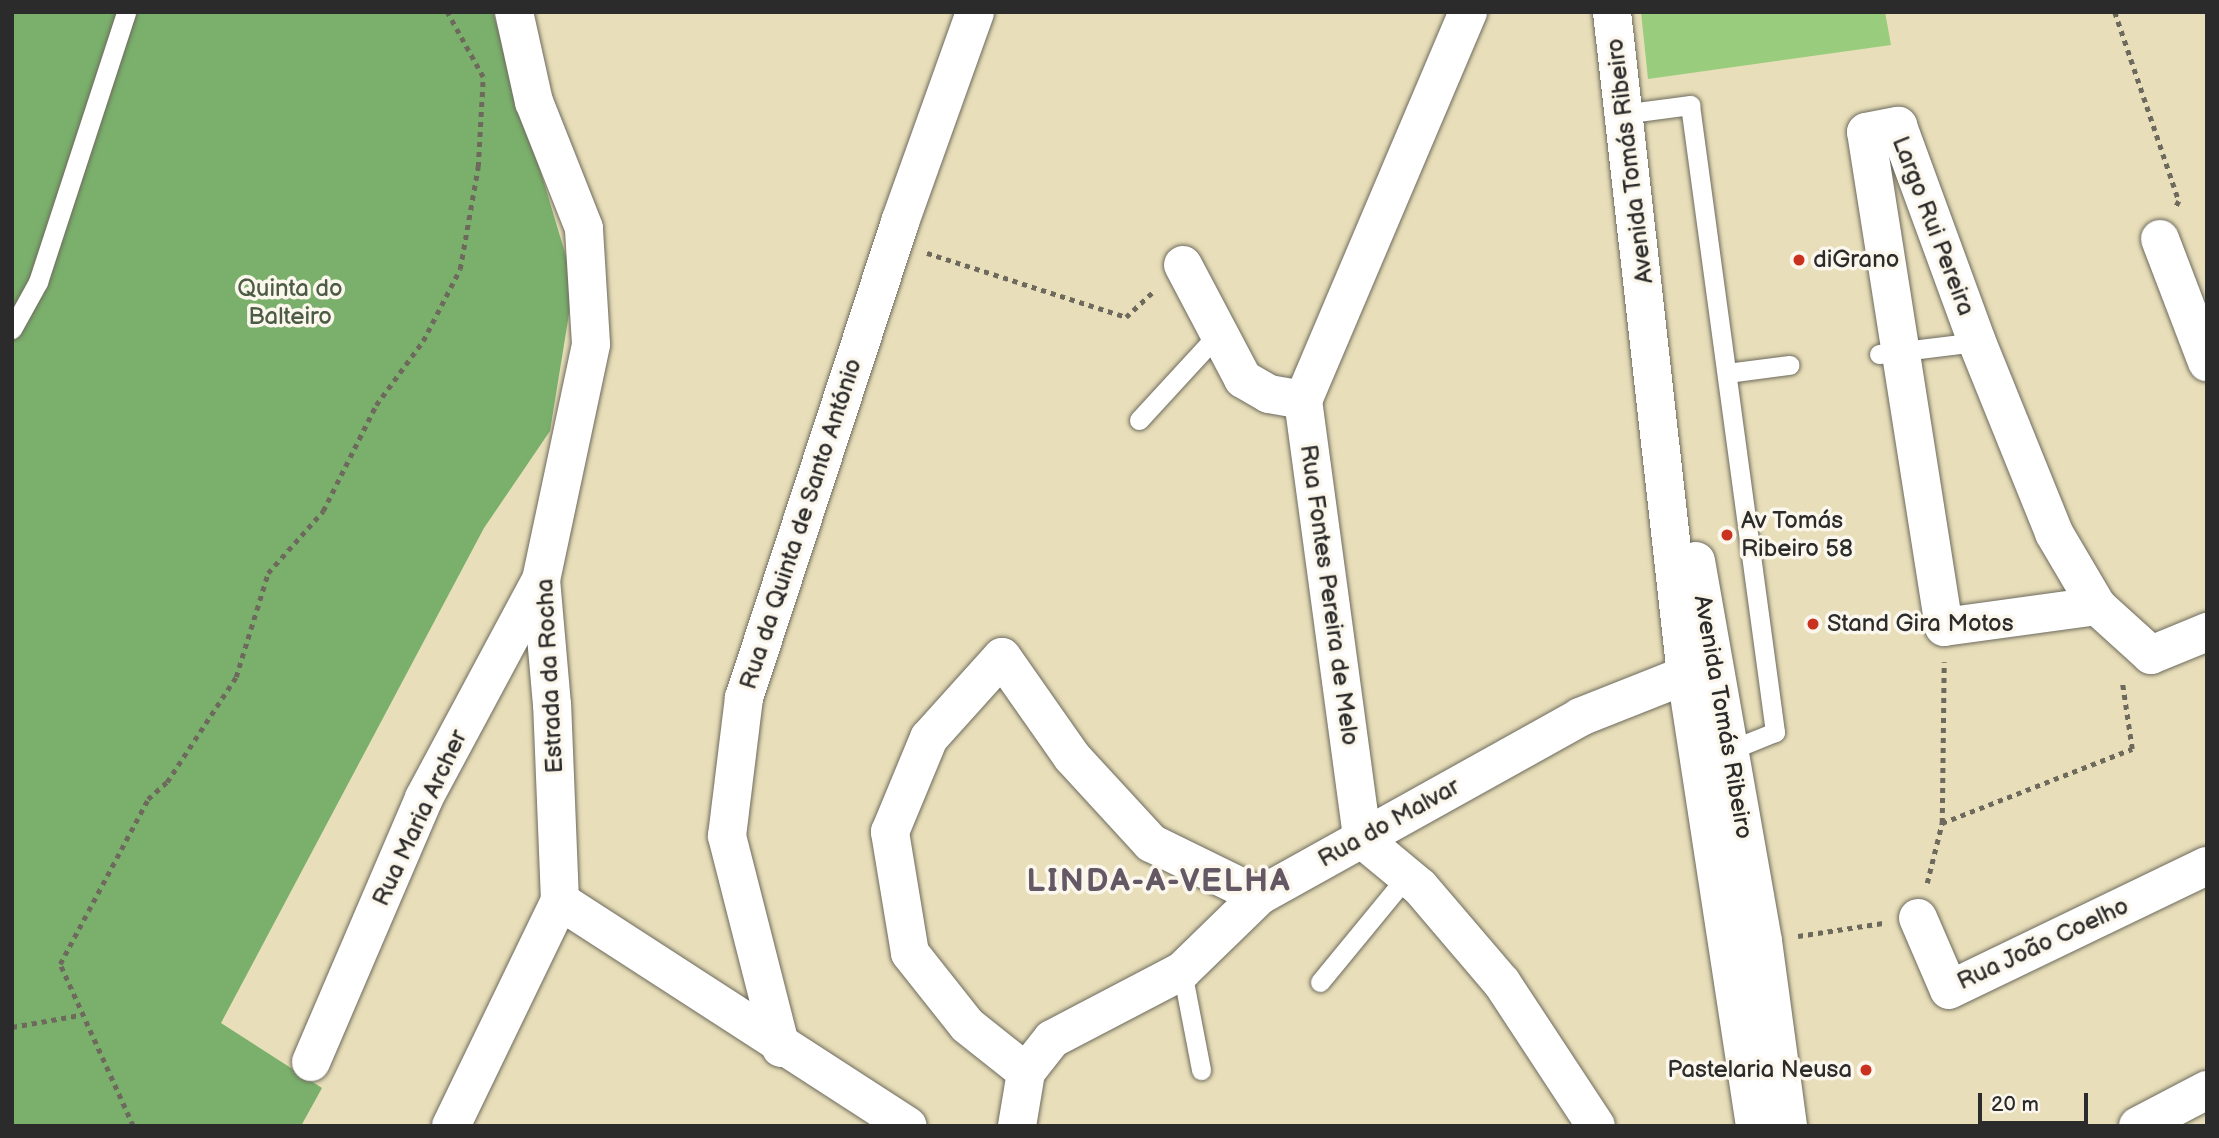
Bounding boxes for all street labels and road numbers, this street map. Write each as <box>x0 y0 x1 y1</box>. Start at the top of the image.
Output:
street label: Avenida Tomás Ribeiro <box>1601 36 1659 286</box>
street label: Largo Rui Pereira <box>1886 132 1980 320</box>
street label: Rua da Quinta de Santo António <box>734 355 868 693</box>
street label: Rua Fontes Pereira de Melo <box>1294 443 1364 747</box>
street label: Estrada da Rocha <box>531 578 569 774</box>
street label: Avenida Tomás Ribeiro <box>1687 593 1759 841</box>
street label: Rua Maria Archer <box>367 725 473 911</box>
street label: Rua do Malvar <box>1313 772 1465 874</box>
street label: Rua João Coelho <box>1952 891 2134 997</box>

